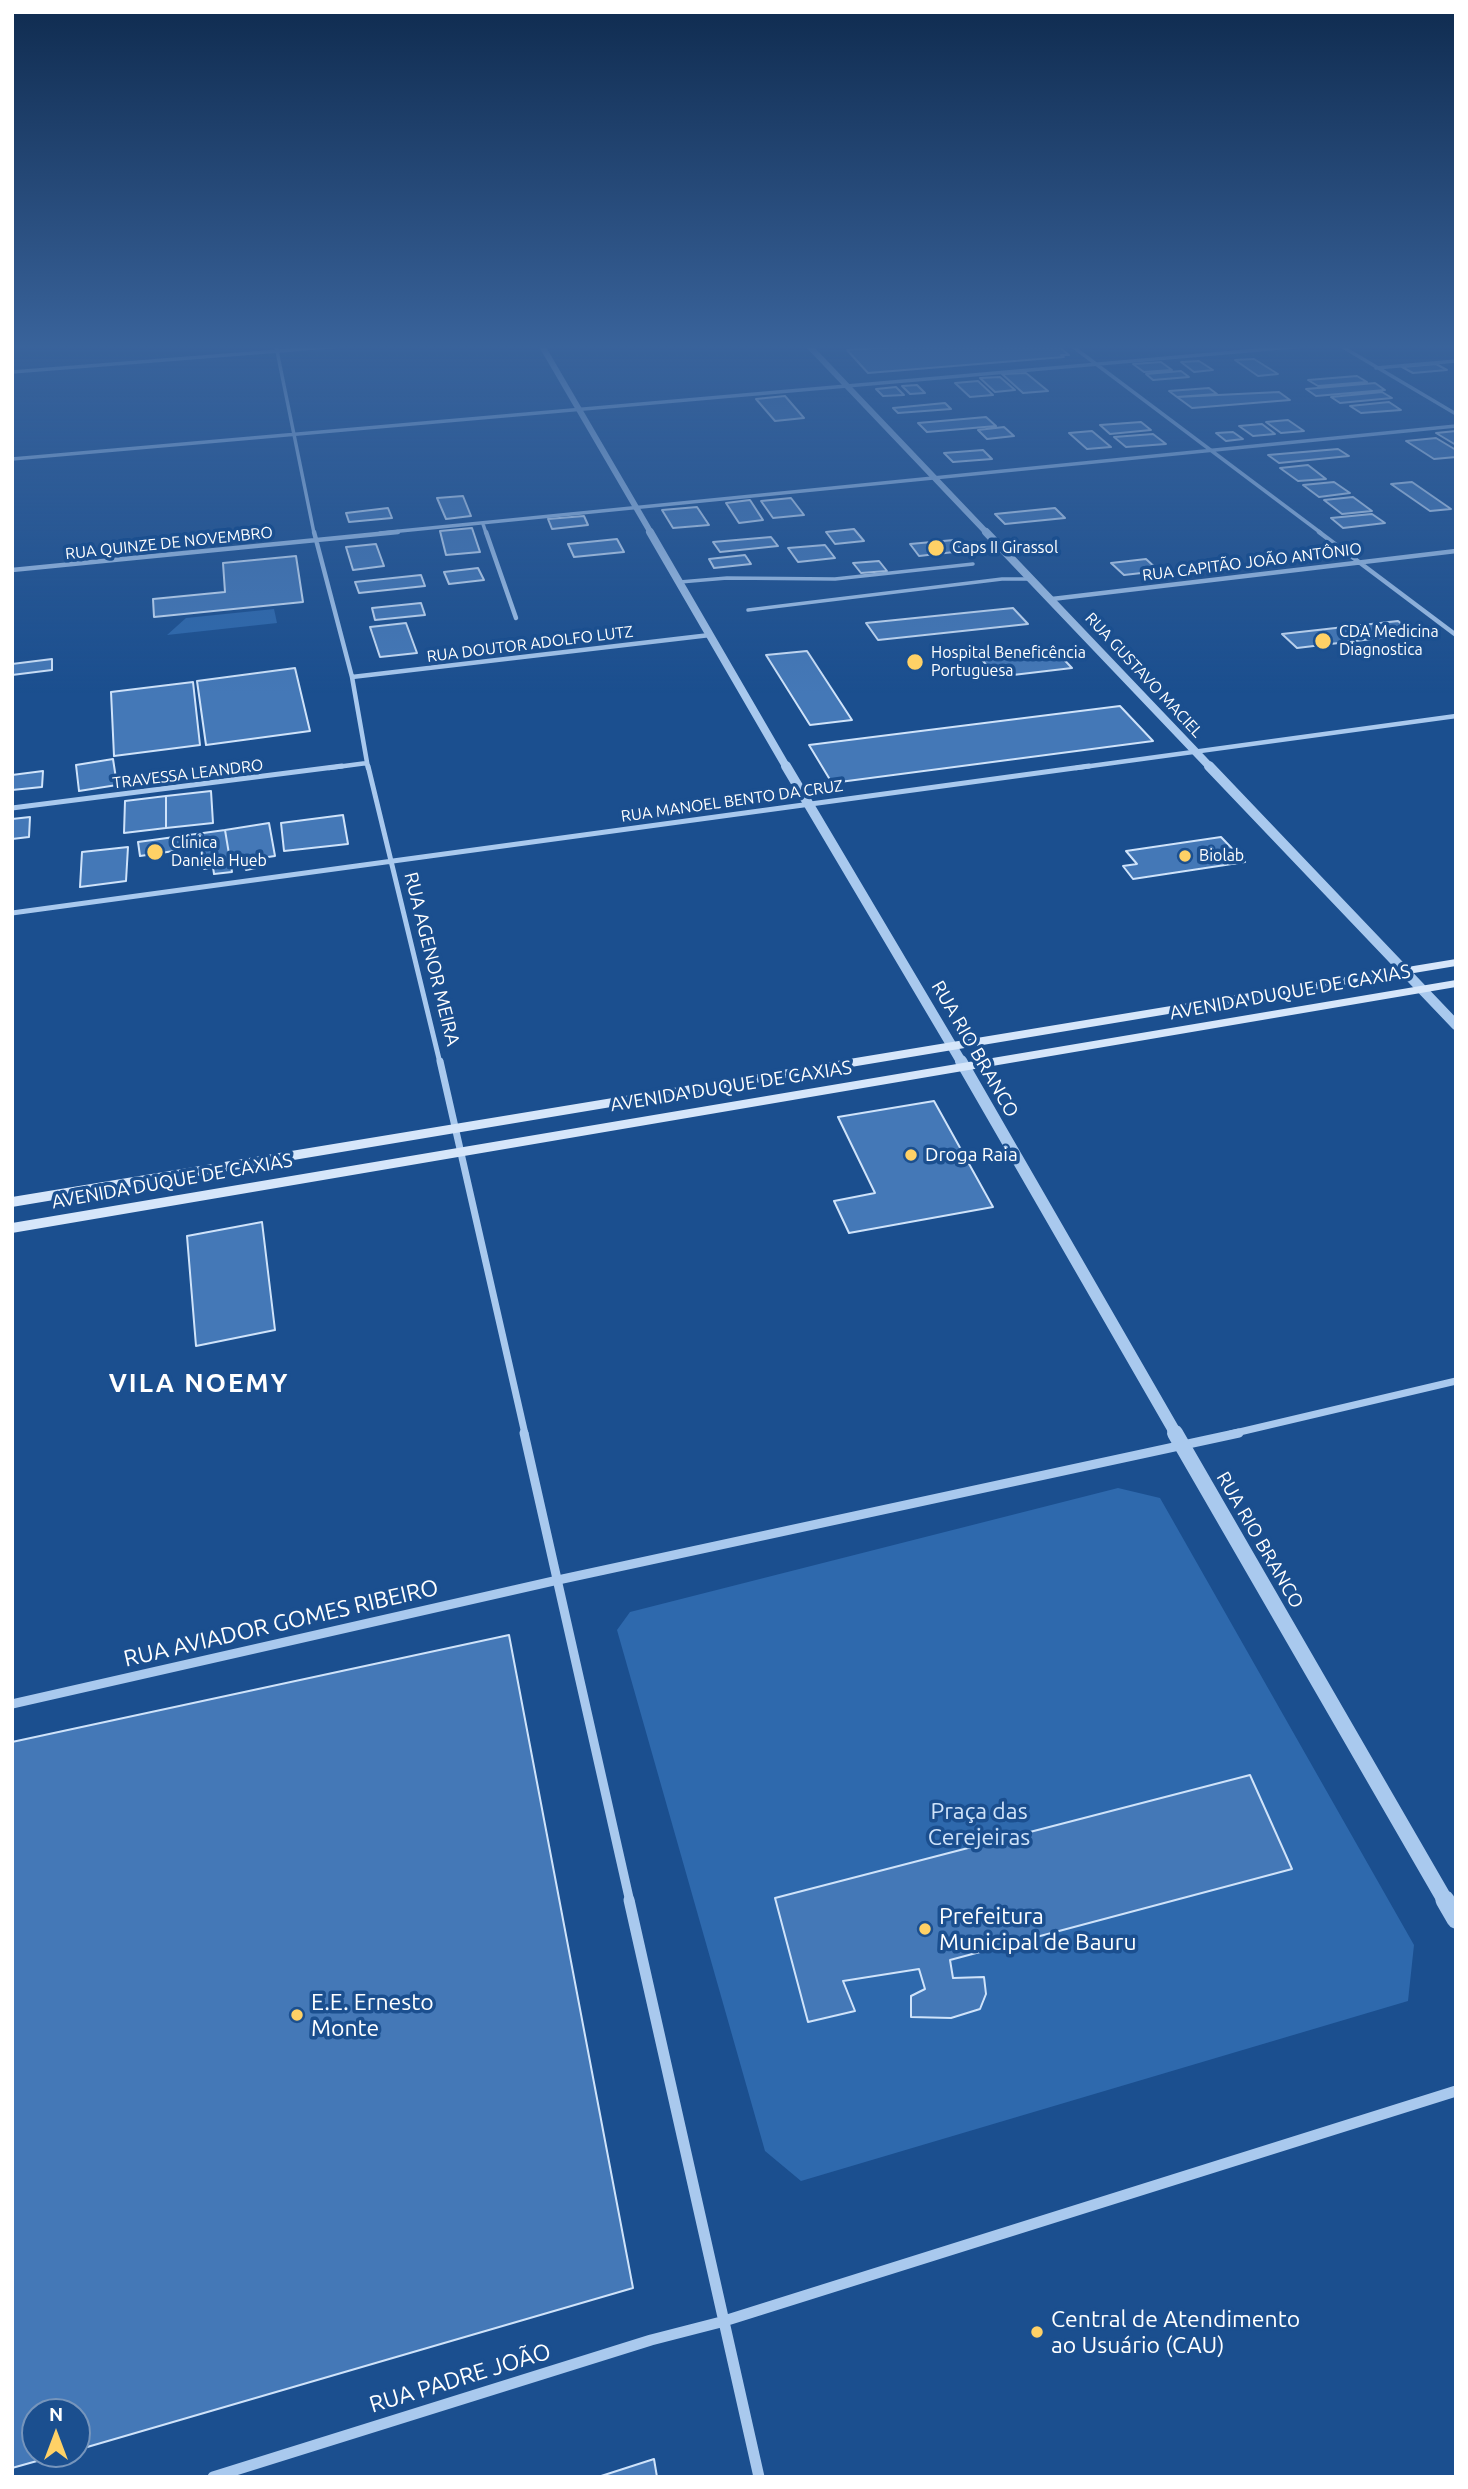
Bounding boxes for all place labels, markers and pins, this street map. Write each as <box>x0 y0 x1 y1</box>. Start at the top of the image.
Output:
marker: Caps II Girassol <box>926 538 946 558</box>
place label: Caps II Girassol <box>952 538 1058 558</box>
place label: CDA Medicina Diagnostica <box>1339 622 1439 660</box>
marker: CDA Medicina Diagnostica <box>1313 631 1333 651</box>
place label: Hospital Beneficência Portuguesa <box>931 643 1086 681</box>
marker: Hospital Beneficência Portuguesa <box>905 652 925 672</box>
place label: Clinica Daniela Hueb <box>171 833 267 871</box>
marker: Clinica Daniela Hueb <box>145 842 165 862</box>
place label: Biolab <box>1199 846 1244 866</box>
marker: Biolab <box>1177 848 1193 864</box>
place label: Droga Raia <box>925 1144 1018 1166</box>
marker: Droga Raia <box>903 1147 919 1163</box>
place label: Prefeitura Municipal de Bauru <box>939 1902 1137 1956</box>
marker: Prefeitura Municipal de Bauru <box>917 1921 933 1937</box>
place label: E.E. Ernesto Monte <box>311 1988 434 2042</box>
marker: E.E. Ernesto Monte <box>289 2007 305 2023</box>
place label: Central de Atendimento ao Usuário (CAU) <box>1051 2305 1300 2359</box>
marker: Central de Atendimento ao Usuário (CAU) <box>1029 2324 1045 2340</box>

